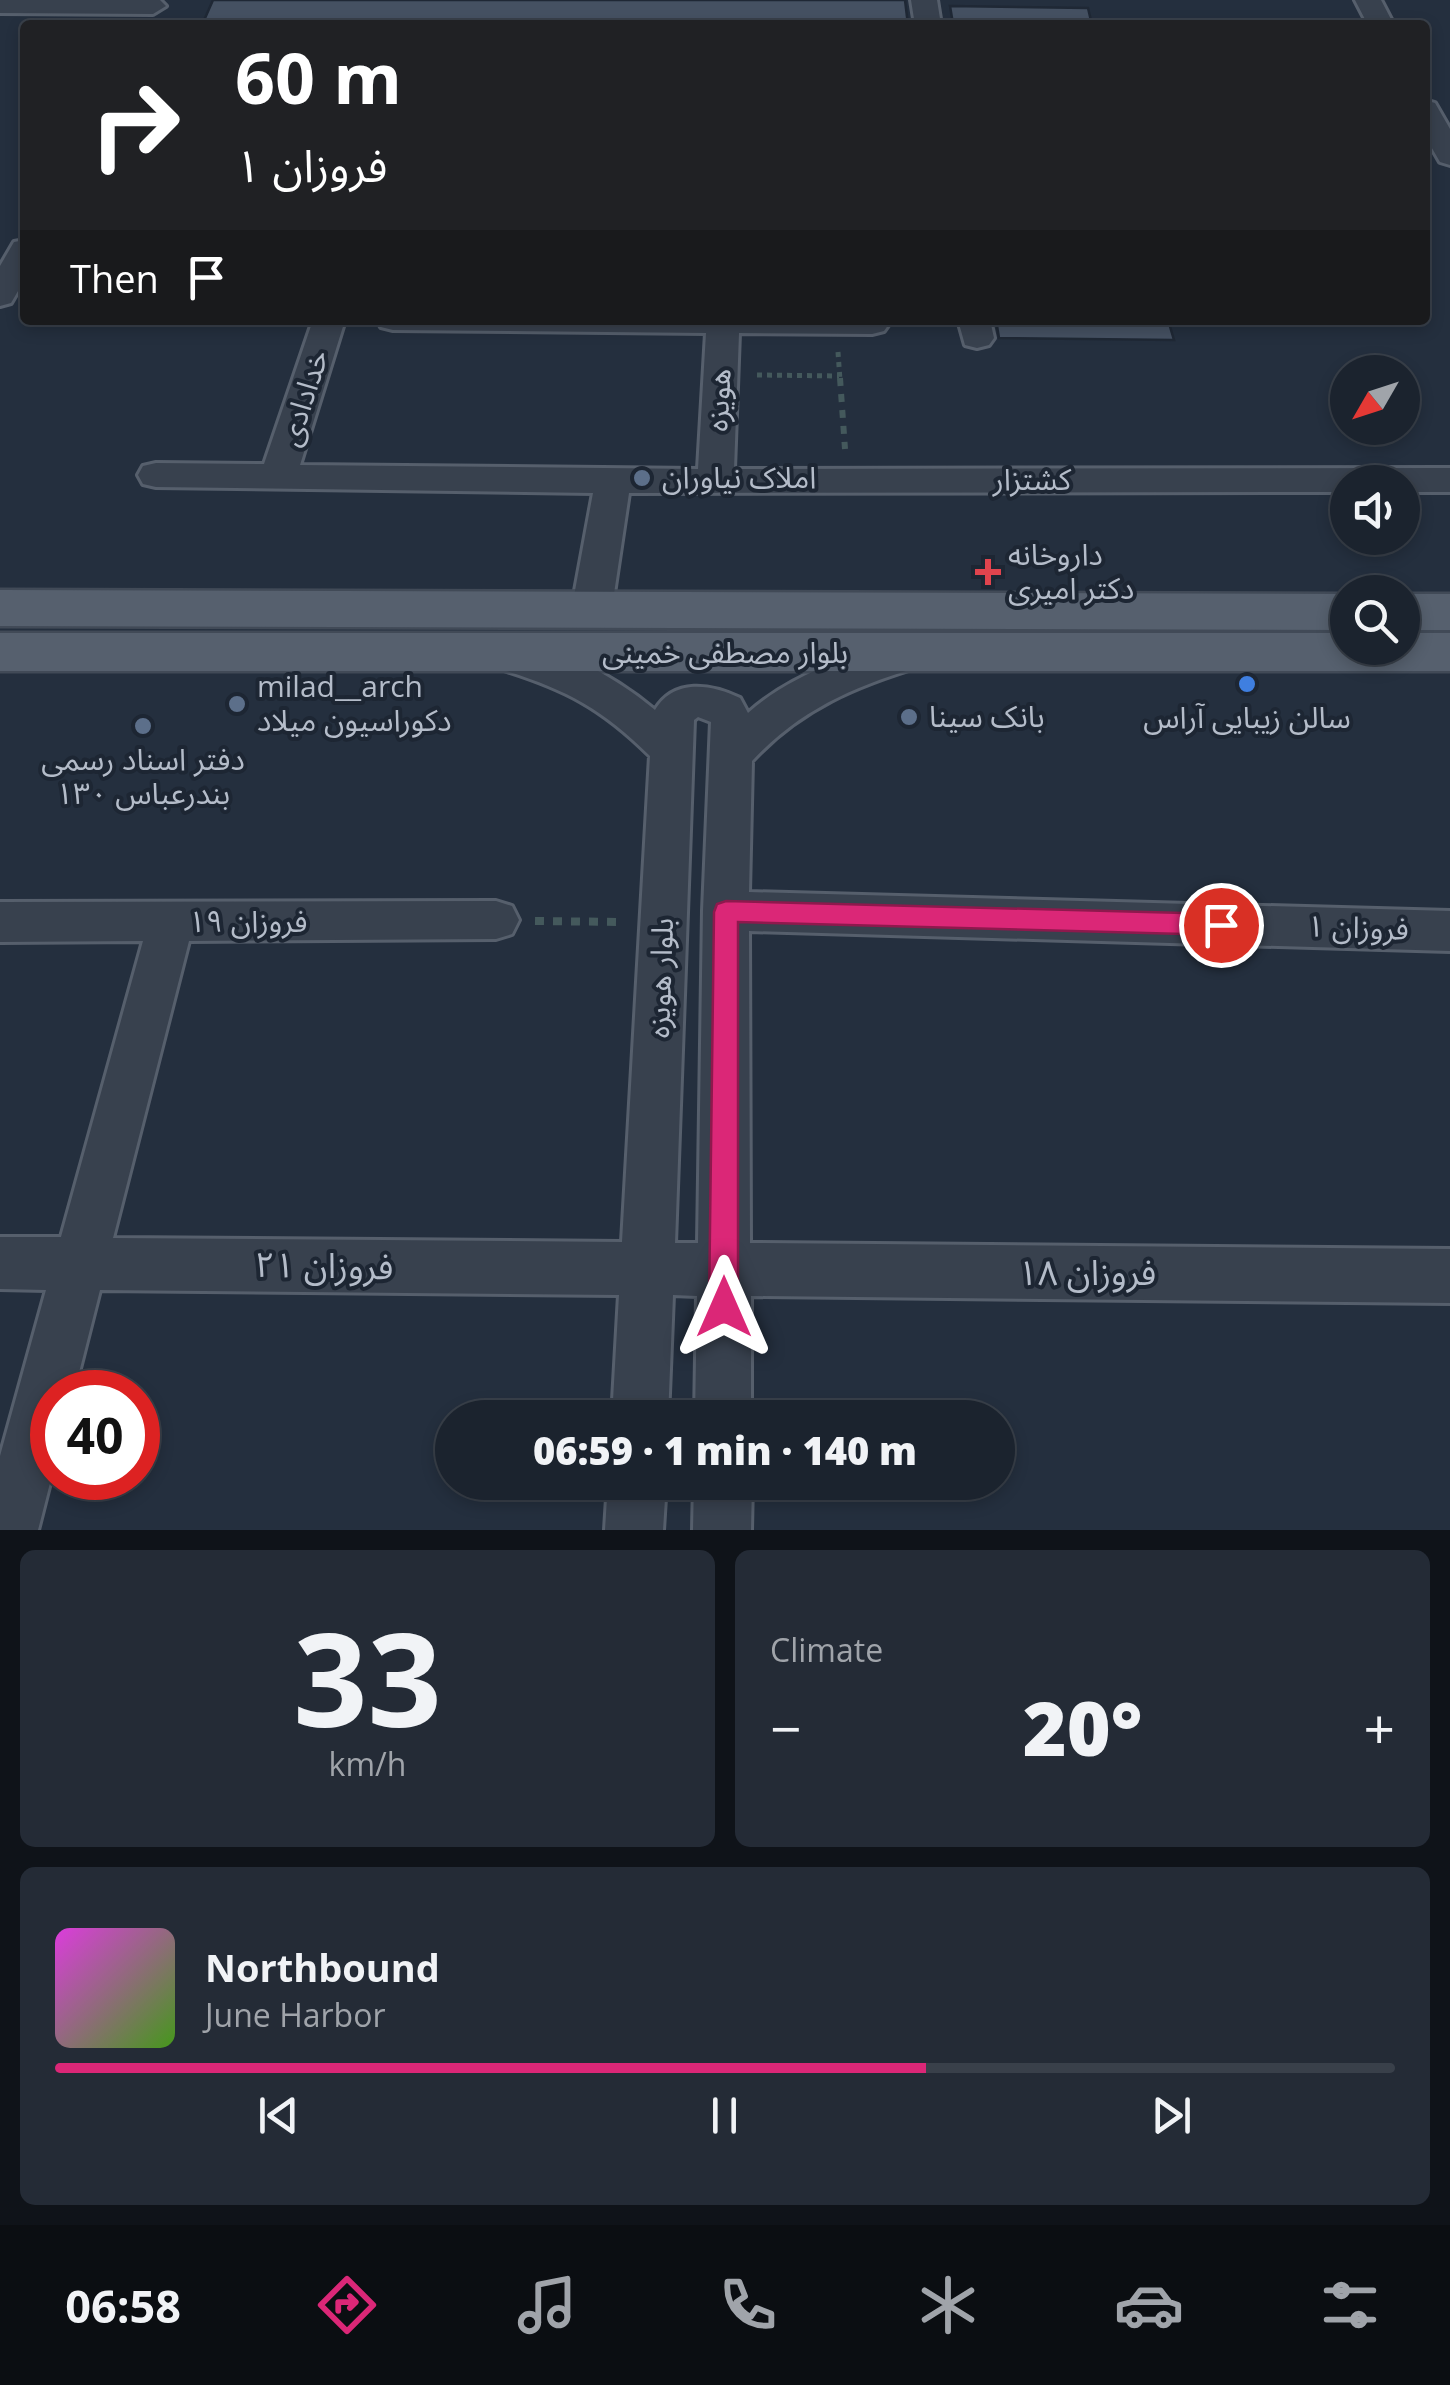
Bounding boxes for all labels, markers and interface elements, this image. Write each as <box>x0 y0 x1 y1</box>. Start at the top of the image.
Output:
text: 60 m <box>235 29 402 125</box>
icon: right <box>70 60 200 190</box>
text: فروزان ۱ <box>235 134 387 195</box>
icon: arrive <box>179 250 234 305</box>
text: Then <box>70 252 159 304</box>
street label: خدادادی <box>268 344 337 451</box>
north arrow <box>1330 355 1420 445</box>
map controls <box>1330 355 1420 665</box>
street label: هویزه <box>695 367 740 433</box>
place label: املاک نیاوران <box>662 456 816 497</box>
street label: کشتزار <box>992 458 1072 499</box>
button: sound <box>1330 465 1420 555</box>
marker: املاک نیاوران <box>631 467 653 489</box>
place label: داروخانه دکتر امیری <box>1008 533 1134 608</box>
marker: داروخانه دکتر امیری <box>977 561 999 583</box>
button: search <box>1330 575 1420 665</box>
street label: بلوار مصطفی خمینی <box>602 631 848 672</box>
place label: milad__arch دکوراسیون میلاد <box>257 665 452 740</box>
marker: سالن زیبایی آراس <box>1236 673 1258 695</box>
marker: milad__arch دکوراسیون میلاد <box>226 693 248 715</box>
place label: بانک سینا <box>929 695 1045 736</box>
place label: سالن زیبایی آراس <box>1143 696 1351 737</box>
marker: بانک سینا <box>898 706 920 728</box>
marker: دفتر اسناد رسمی ۱۳۰ بندرعباس <box>132 715 154 737</box>
place label: دفتر اسناد رسمی ۱۳۰ بندرعباس <box>41 738 245 813</box>
pin <box>1179 883 1264 968</box>
icon: arrive <box>1194 898 1249 953</box>
street label: فروزان ۱۹ <box>189 900 307 941</box>
street label: فروزان ۱ <box>1307 904 1410 949</box>
street label: بلوار هویزه <box>637 917 682 1039</box>
street label: فروزان ۲۱ <box>254 1240 394 1289</box>
street label: فروزان ۱۸ <box>1018 1248 1156 1295</box>
position arrow <box>672 1255 776 1359</box>
speed limit sign: 40 <box>30 1370 160 1500</box>
text: 06:59 · 1 min · 140 m <box>533 1424 917 1476</box>
text: 33 <box>293 1588 442 1765</box>
text: Climate <box>770 1628 883 1671</box>
text: 20° <box>1023 1676 1142 1778</box>
text: − <box>770 1690 801 1765</box>
text: + <box>1364 1690 1395 1765</box>
text: km/h <box>329 1742 406 1785</box>
text: Northbound <box>205 1941 440 1993</box>
text: June Harbor <box>205 1993 385 2036</box>
icon: previous <box>251 2088 306 2143</box>
icon: pause <box>697 2088 752 2143</box>
icon: next <box>1144 2088 1199 2143</box>
icon: directions <box>312 2270 382 2340</box>
icon: music <box>512 2270 582 2340</box>
icon: phone <box>713 2270 783 2340</box>
icon: climate <box>913 2270 983 2340</box>
icon: car <box>1114 2270 1184 2340</box>
icon: filters <box>1315 2270 1385 2340</box>
text: 06:58 <box>65 2275 181 2336</box>

